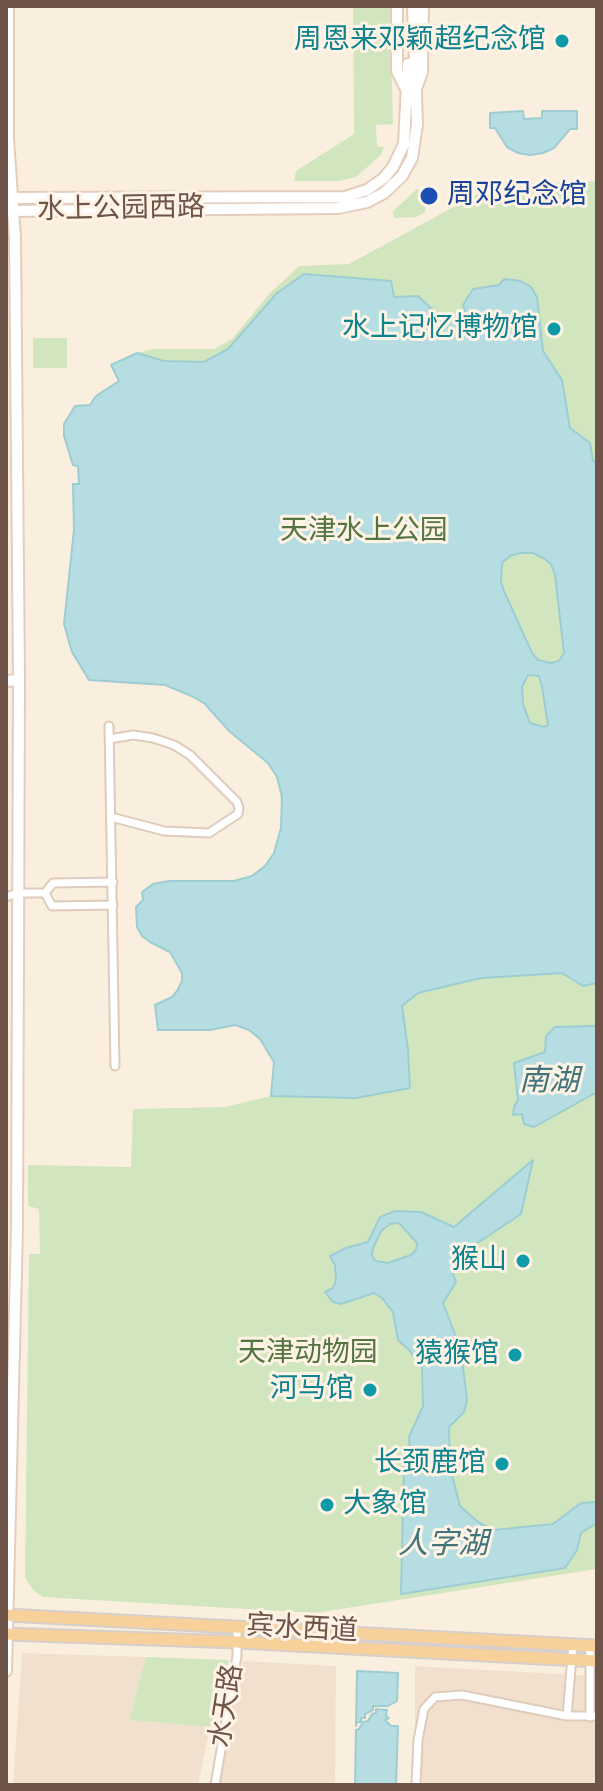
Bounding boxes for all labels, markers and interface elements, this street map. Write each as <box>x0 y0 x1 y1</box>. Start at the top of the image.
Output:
place label: 周恩来邓颖超纪念馆 <box>294 24 546 58</box>
marker: 周恩来邓颖超纪念馆 <box>553 32 571 50</box>
place label: 周邓纪念馆 <box>447 179 587 213</box>
marker: 周邓纪念馆 <box>418 185 440 207</box>
street label: 水上公园西路 <box>37 192 205 228</box>
place label: 水上记忆博物馆 <box>342 312 538 346</box>
marker: 水上记忆博物馆 <box>545 320 563 338</box>
park label: 天津水上公园 <box>280 515 448 549</box>
water label: 南湖 <box>519 1065 579 1101</box>
place label: 猴山 <box>451 1244 507 1278</box>
marker: 猴山 <box>514 1252 532 1270</box>
park label: 天津动物园 <box>238 1337 378 1371</box>
place label: 猿猴馆 <box>415 1338 499 1372</box>
marker: 猿猴馆 <box>506 1346 524 1364</box>
place label: 河马馆 <box>270 1373 354 1407</box>
marker: 河马馆 <box>361 1381 379 1399</box>
place label: 长颈鹿馆 <box>374 1447 486 1481</box>
marker: 长颈鹿馆 <box>493 1455 511 1473</box>
place label: 大象馆 <box>343 1488 427 1522</box>
marker: 大象馆 <box>318 1496 336 1514</box>
water label: 人字湖 <box>398 1528 488 1564</box>
street label: 宾水西道 <box>245 1610 359 1650</box>
street label: 水天路 <box>205 1662 251 1750</box>

